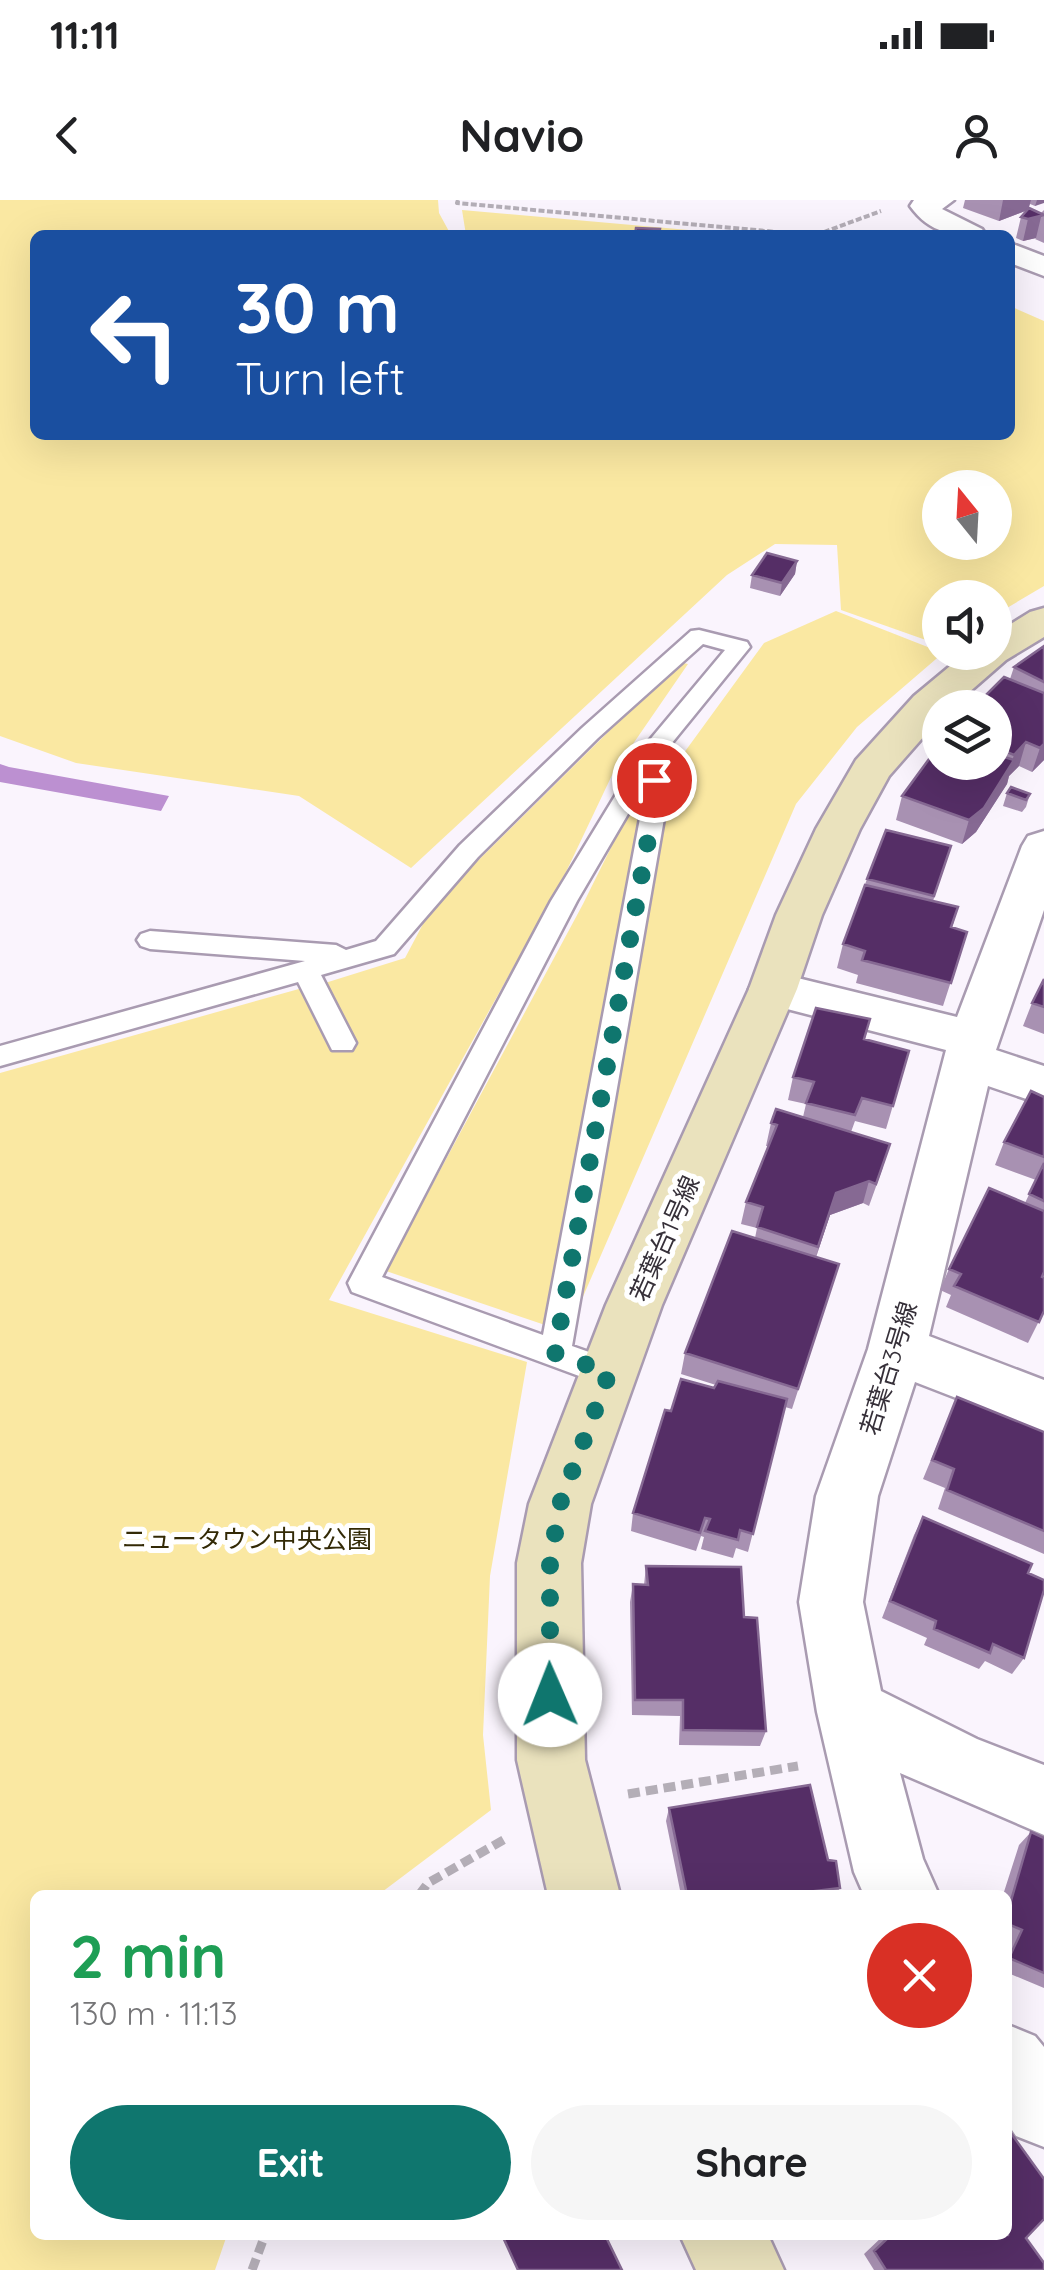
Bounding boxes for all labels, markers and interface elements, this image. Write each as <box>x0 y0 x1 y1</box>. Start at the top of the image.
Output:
text: 11:11 <box>50 11 120 59</box>
text: Navio <box>460 107 584 163</box>
icon: back <box>40 108 95 163</box>
icon: person <box>949 108 1004 163</box>
text: 30 m <box>235 263 400 351</box>
icon: left <box>70 270 200 400</box>
text: Turn left <box>235 350 405 406</box>
north arrow <box>922 470 1012 560</box>
map controls <box>922 470 1012 780</box>
button: sound <box>922 580 1012 670</box>
button: layers <box>922 690 1012 780</box>
pin <box>612 738 697 823</box>
icon: arrive <box>627 753 682 808</box>
street label: 若葉台1号線 <box>623 1170 705 1306</box>
street label: 若葉台3号線 <box>853 1297 923 1439</box>
park label: ニュータウン中央公園 <box>122 1523 372 1554</box>
position arrow <box>498 1643 602 1747</box>
text: 2 min <box>70 1918 226 1993</box>
button: close <box>867 1923 972 2028</box>
text: 130 m · 11:13 <box>70 1993 238 2033</box>
button: Exit <box>70 2105 511 2220</box>
button: Share <box>531 2105 972 2220</box>

